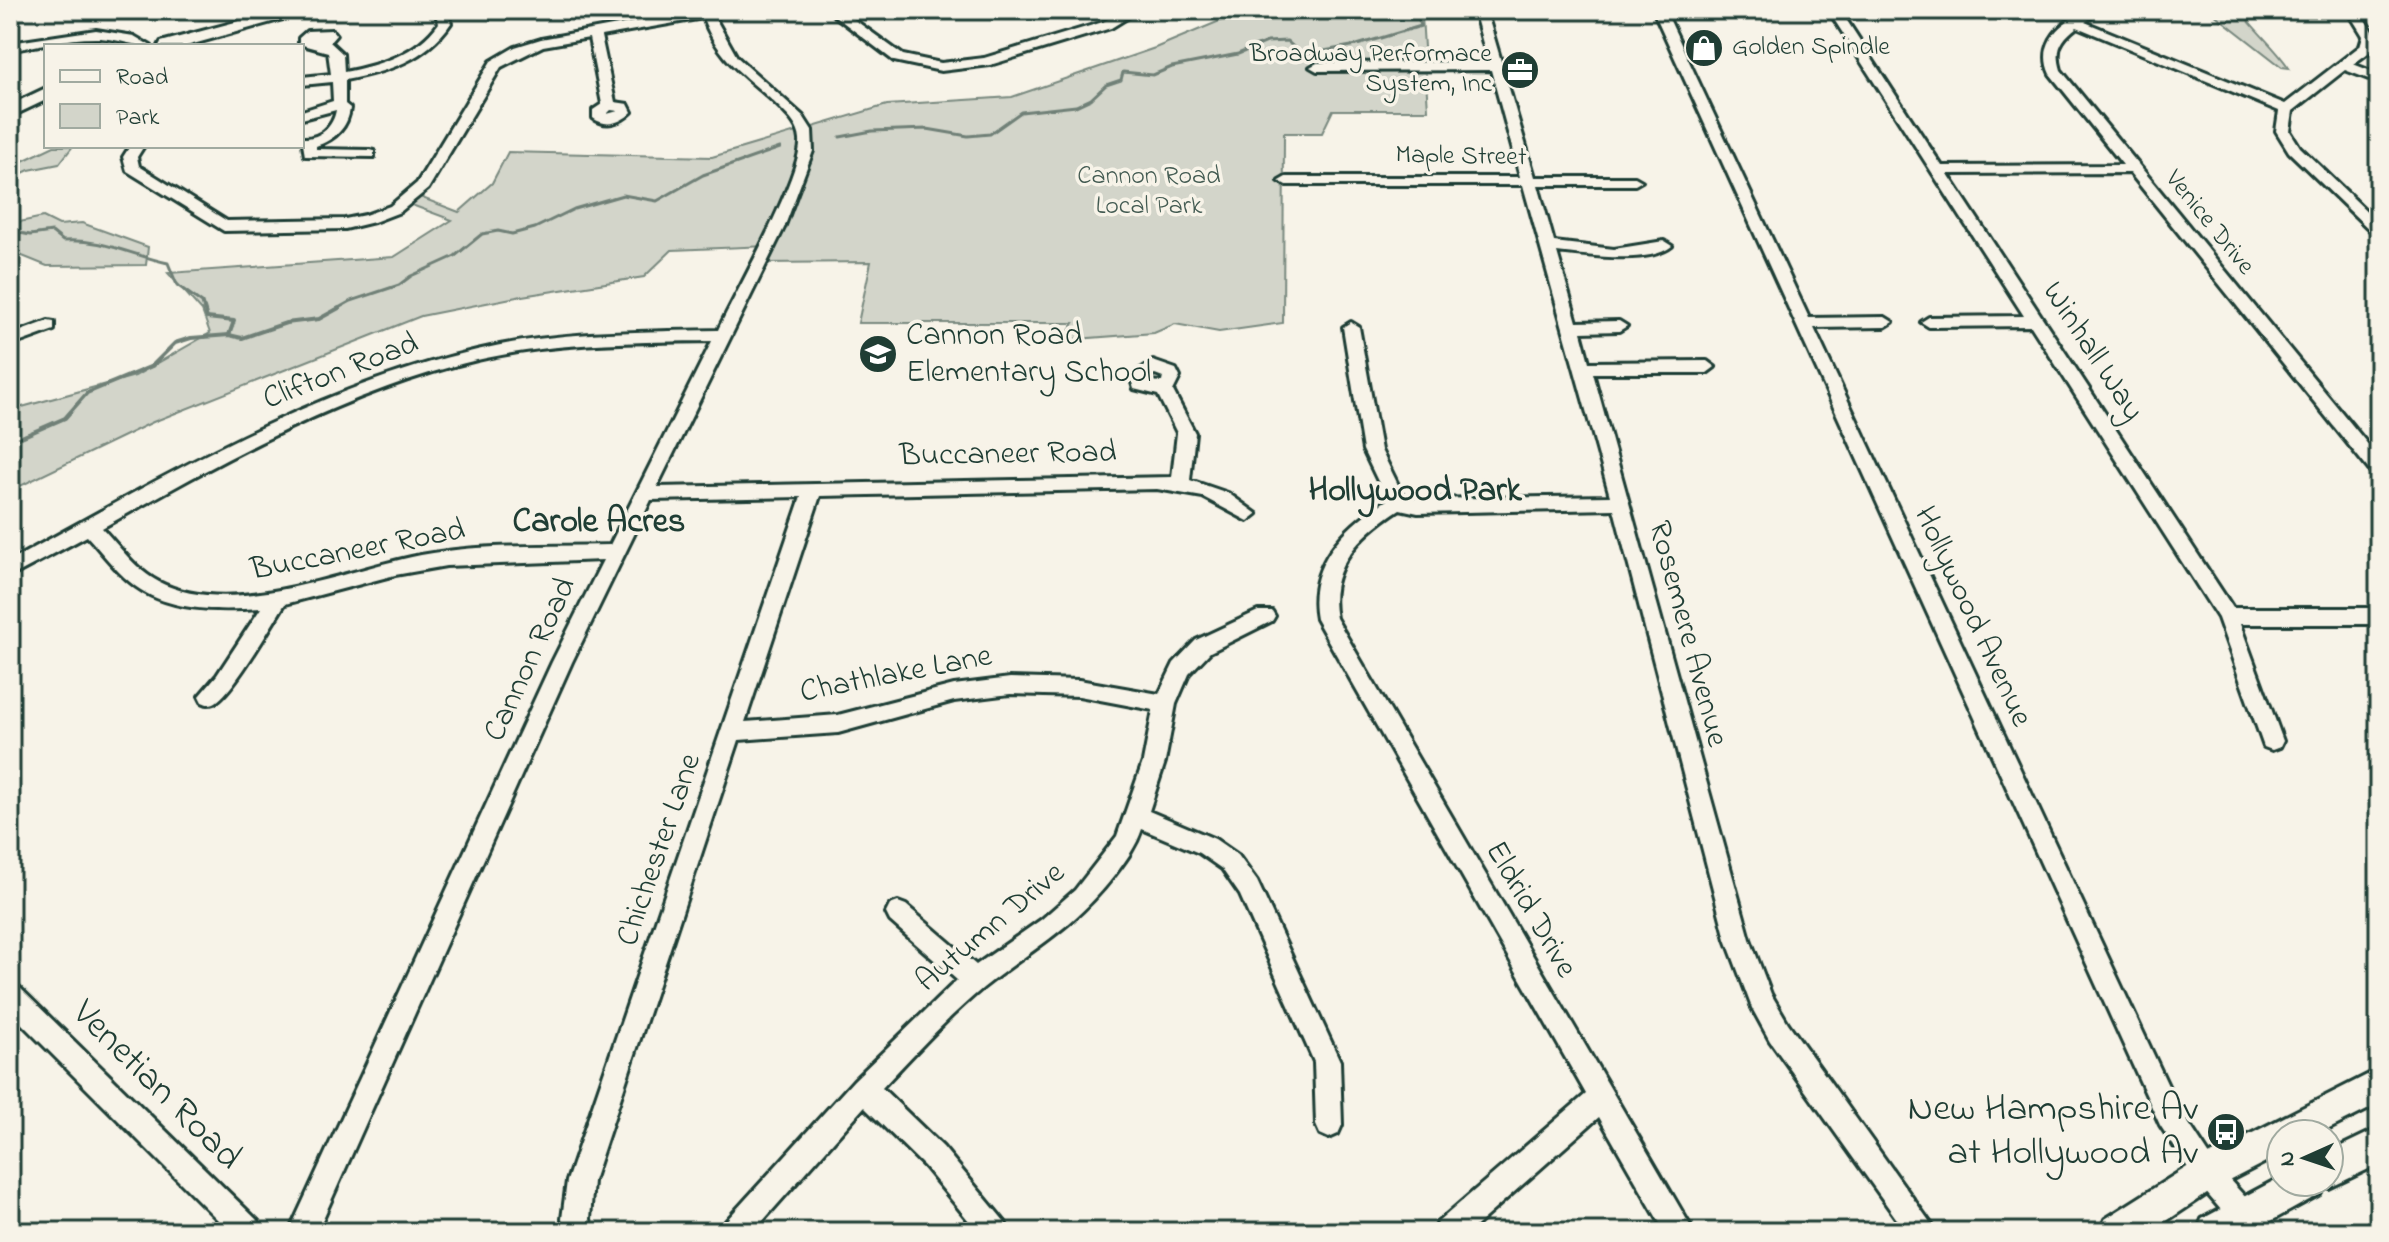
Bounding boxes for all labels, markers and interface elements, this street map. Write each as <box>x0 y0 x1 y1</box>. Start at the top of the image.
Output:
shop icon: Golden Spindle <box>1683 27 1725 69</box>
place label: Golden Spindle <box>1732 29 1890 67</box>
place label: Broadway Performace System, Inc <box>1249 36 1492 104</box>
legend <box>44 44 304 148</box>
office icon: Broadway Performace System, Inc <box>1499 49 1541 91</box>
text: Road <box>116 61 169 96</box>
text: Park <box>116 101 160 136</box>
street label: Maple Street <box>1395 137 1527 177</box>
park label: Cannon Road Local Park <box>1077 158 1221 226</box>
street label: Venice Drive <box>2154 162 2263 284</box>
street label: Winhall Way <box>2029 273 2155 431</box>
place label: Cannon Road Elementary School <box>906 313 1151 397</box>
street label: Clifton Road <box>256 321 426 423</box>
school or university icon: Cannon Road Elementary School <box>857 333 899 375</box>
street label: Buccaneer Road <box>898 430 1117 480</box>
district label: Hollywood Park <box>1308 467 1523 518</box>
district label: Carole Acres <box>513 498 685 548</box>
street label: Hollywood Avenue <box>1900 499 2044 736</box>
street label: Buccaneer Road <box>246 507 469 595</box>
street label: Rosemere Avenue <box>1634 516 1740 753</box>
street label: Cannon Road <box>472 570 590 750</box>
street label: Chathlake Lane <box>796 633 996 717</box>
street label: Chichester Lane <box>605 747 715 953</box>
street label: Eldrid Drive <box>1472 833 1588 988</box>
street label: Autumn Drive <box>906 851 1076 1005</box>
street label: Venetian Road <box>57 987 254 1184</box>
place label: New Hampshire Av at Hollywood Av <box>1908 1082 2198 1182</box>
bus stop icon: New Hampshire Av at Hollywood Av <box>2205 1111 2247 1153</box>
north arrow <box>2265 1118 2345 1198</box>
text: N <box>2272 1151 2304 1167</box>

